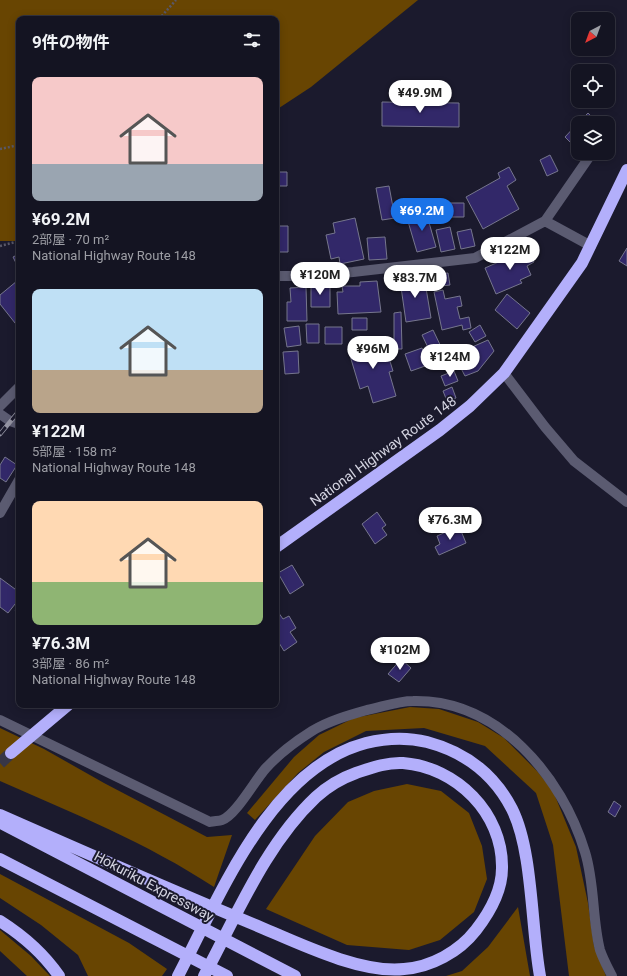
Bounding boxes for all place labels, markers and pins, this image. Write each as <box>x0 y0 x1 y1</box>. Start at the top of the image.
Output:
pin: ¥49.9M <box>387 80 453 114</box>
pin: ¥69.2M <box>389 198 455 232</box>
pin: ¥122M <box>482 237 538 271</box>
pin: ¥120M <box>292 262 348 296</box>
pin: ¥83.7M <box>382 265 448 299</box>
pin: ¥96M <box>349 336 397 370</box>
pin: ¥124M <box>422 344 478 378</box>
pin: ¥76.3M <box>417 507 483 541</box>
pin: ¥102M <box>372 637 428 671</box>

